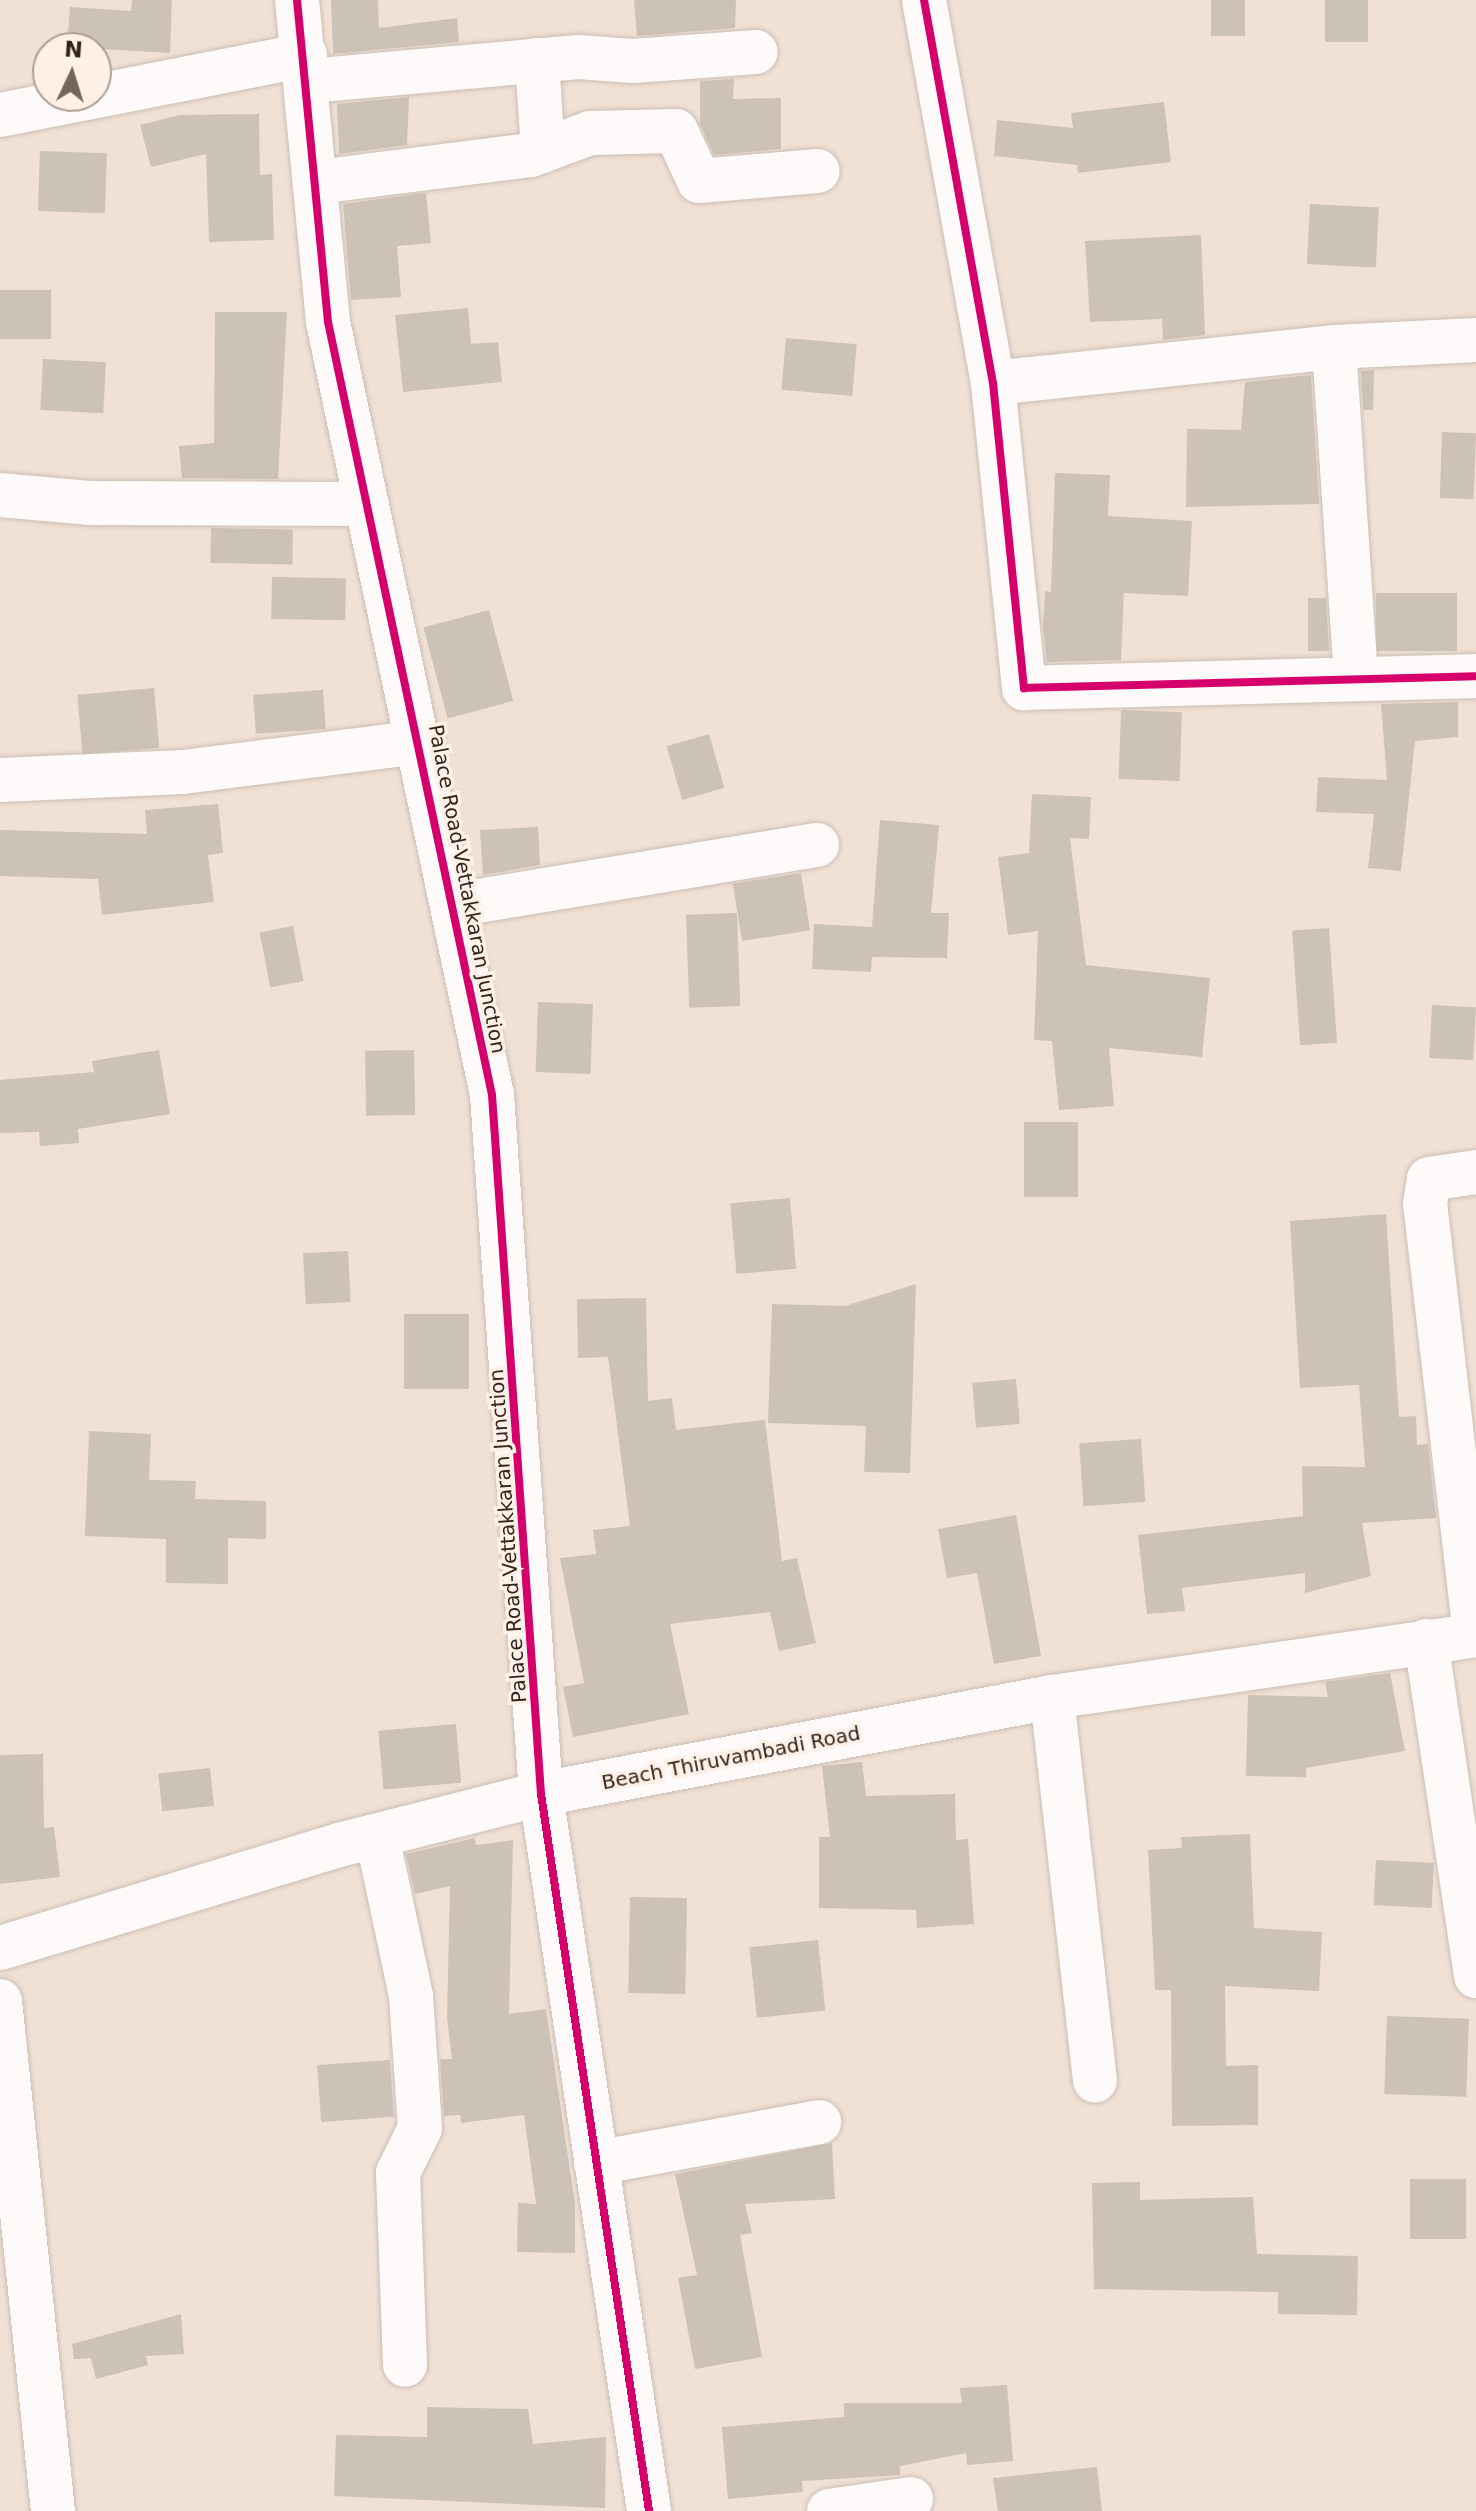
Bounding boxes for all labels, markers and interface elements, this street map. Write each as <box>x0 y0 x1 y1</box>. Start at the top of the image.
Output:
north arrow <box>32 32 112 112</box>
text: N <box>64 36 84 63</box>
street label: Palace Road-Vettakkaran Junction <box>423 722 511 1056</box>
street label: Palace Road-Vettakkaran Junction <box>484 1368 532 1704</box>
street label: Beach Thiruvambadi Road <box>600 1721 862 1795</box>

